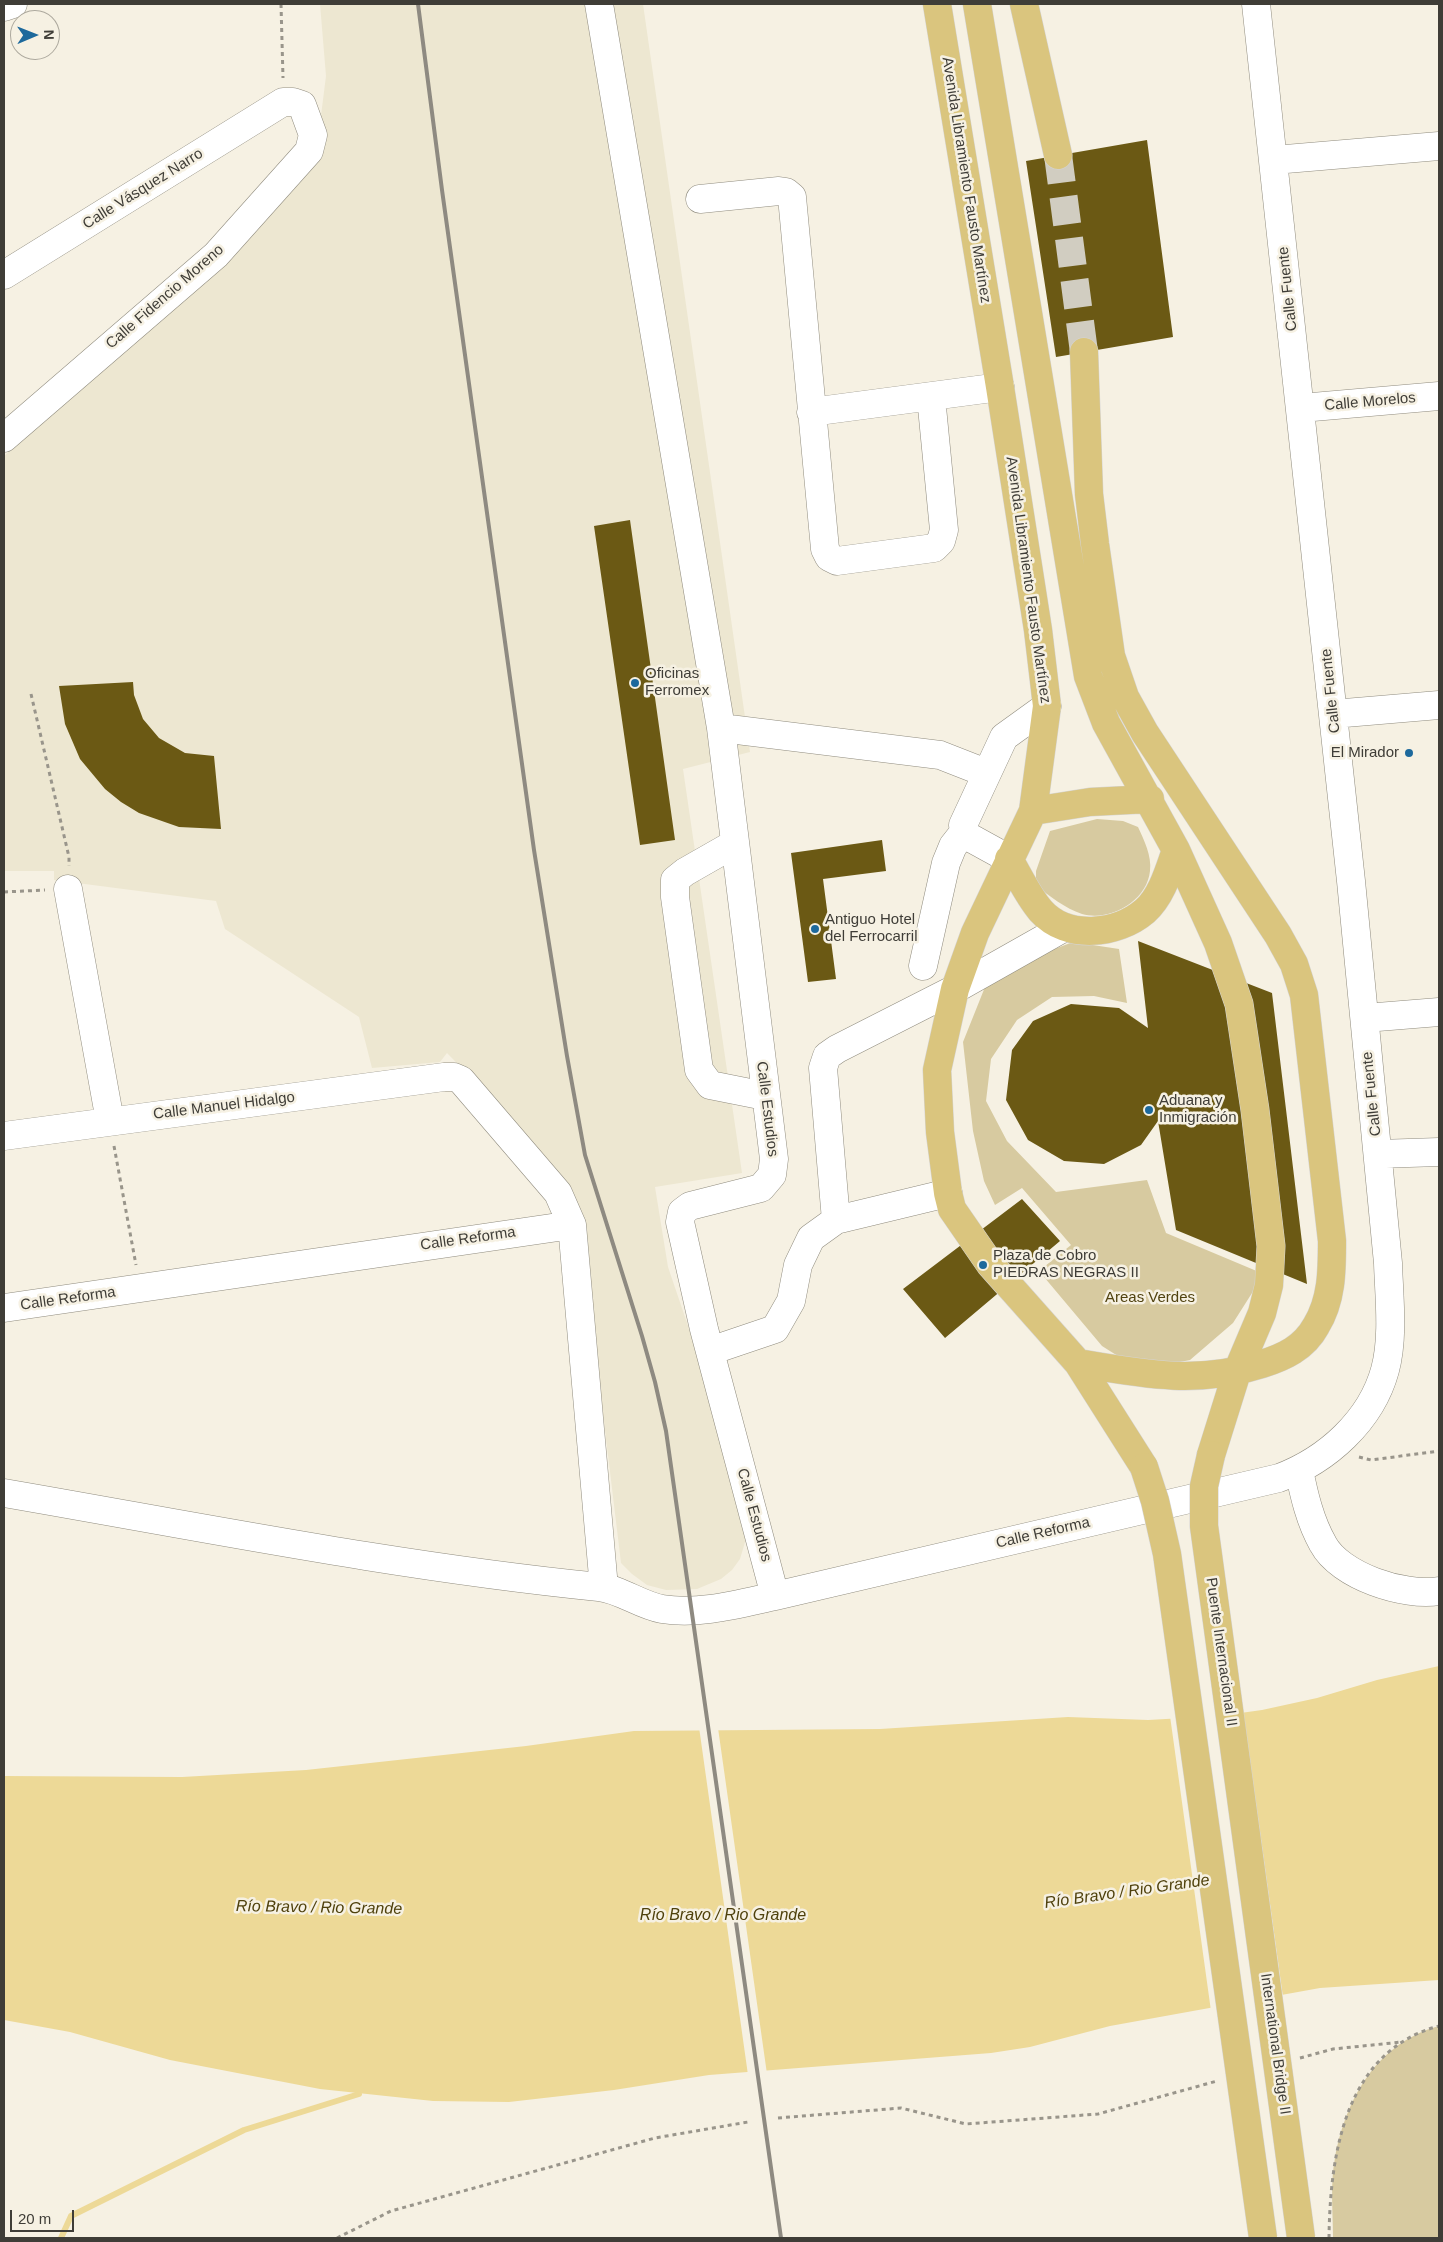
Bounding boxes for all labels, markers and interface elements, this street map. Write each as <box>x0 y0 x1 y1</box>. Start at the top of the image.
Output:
north arrow <box>10 10 60 60</box>
text: N <box>41 30 57 40</box>
street label: Avenida Libramiento Fausto Martínez <box>938 56 994 304</box>
street label: Calle Vásquez Narro <box>80 145 206 233</box>
street label: Calle Fidencio Moreno <box>102 241 228 353</box>
street label: Calle Fuente <box>1275 246 1301 332</box>
street label: Calle Morelos <box>1324 389 1416 415</box>
street label: Avenida Libramiento Fausto Martínez <box>1002 455 1054 705</box>
street label: Calle Fuente <box>1318 648 1344 734</box>
place label: Oficinas Ferromex <box>645 665 709 700</box>
marker: Oficinas Ferromex <box>629 677 641 689</box>
place label: El Mirador <box>1331 744 1399 762</box>
marker: El Mirador <box>1403 747 1415 759</box>
place label: Antiguo Hotel del Ferrocarril <box>825 911 918 946</box>
marker: Antiguo Hotel del Ferrocarril <box>809 923 821 935</box>
street label: Calle Fuente <box>1359 1051 1385 1137</box>
street label: Calle Estudios <box>752 1060 782 1158</box>
street label: Calle Manuel Hidalgo <box>152 1088 296 1124</box>
place label: Aduana y Inmigración <box>1159 1092 1237 1127</box>
marker: Aduana y Inmigración <box>1143 1104 1155 1116</box>
street label: Calle Reforma <box>419 1223 517 1255</box>
place label: Plaza de Cobro PIEDRAS NEGRAS II <box>993 1247 1139 1282</box>
marker: Plaza de Cobro PIEDRAS NEGRAS II <box>977 1259 989 1271</box>
street label: Calle Reforma <box>19 1283 117 1315</box>
park label: Areas Verdes <box>1105 1289 1195 1307</box>
street label: Calle Estudios <box>733 1466 775 1564</box>
street label: Calle Reforma <box>994 1513 1092 1553</box>
street label: Puente Internacional II <box>1202 1576 1240 1728</box>
water label: Río Bravo / Rio Grande <box>1043 1871 1211 1913</box>
water label: Río Bravo / Rio Grande <box>236 1897 402 1919</box>
water label: Río Bravo / Rio Grande <box>640 1906 806 1926</box>
street label: International Bridge II <box>1256 1972 1294 2116</box>
scale bar <box>12 2200 76 2232</box>
text: 20 m <box>18 2210 51 2227</box>

